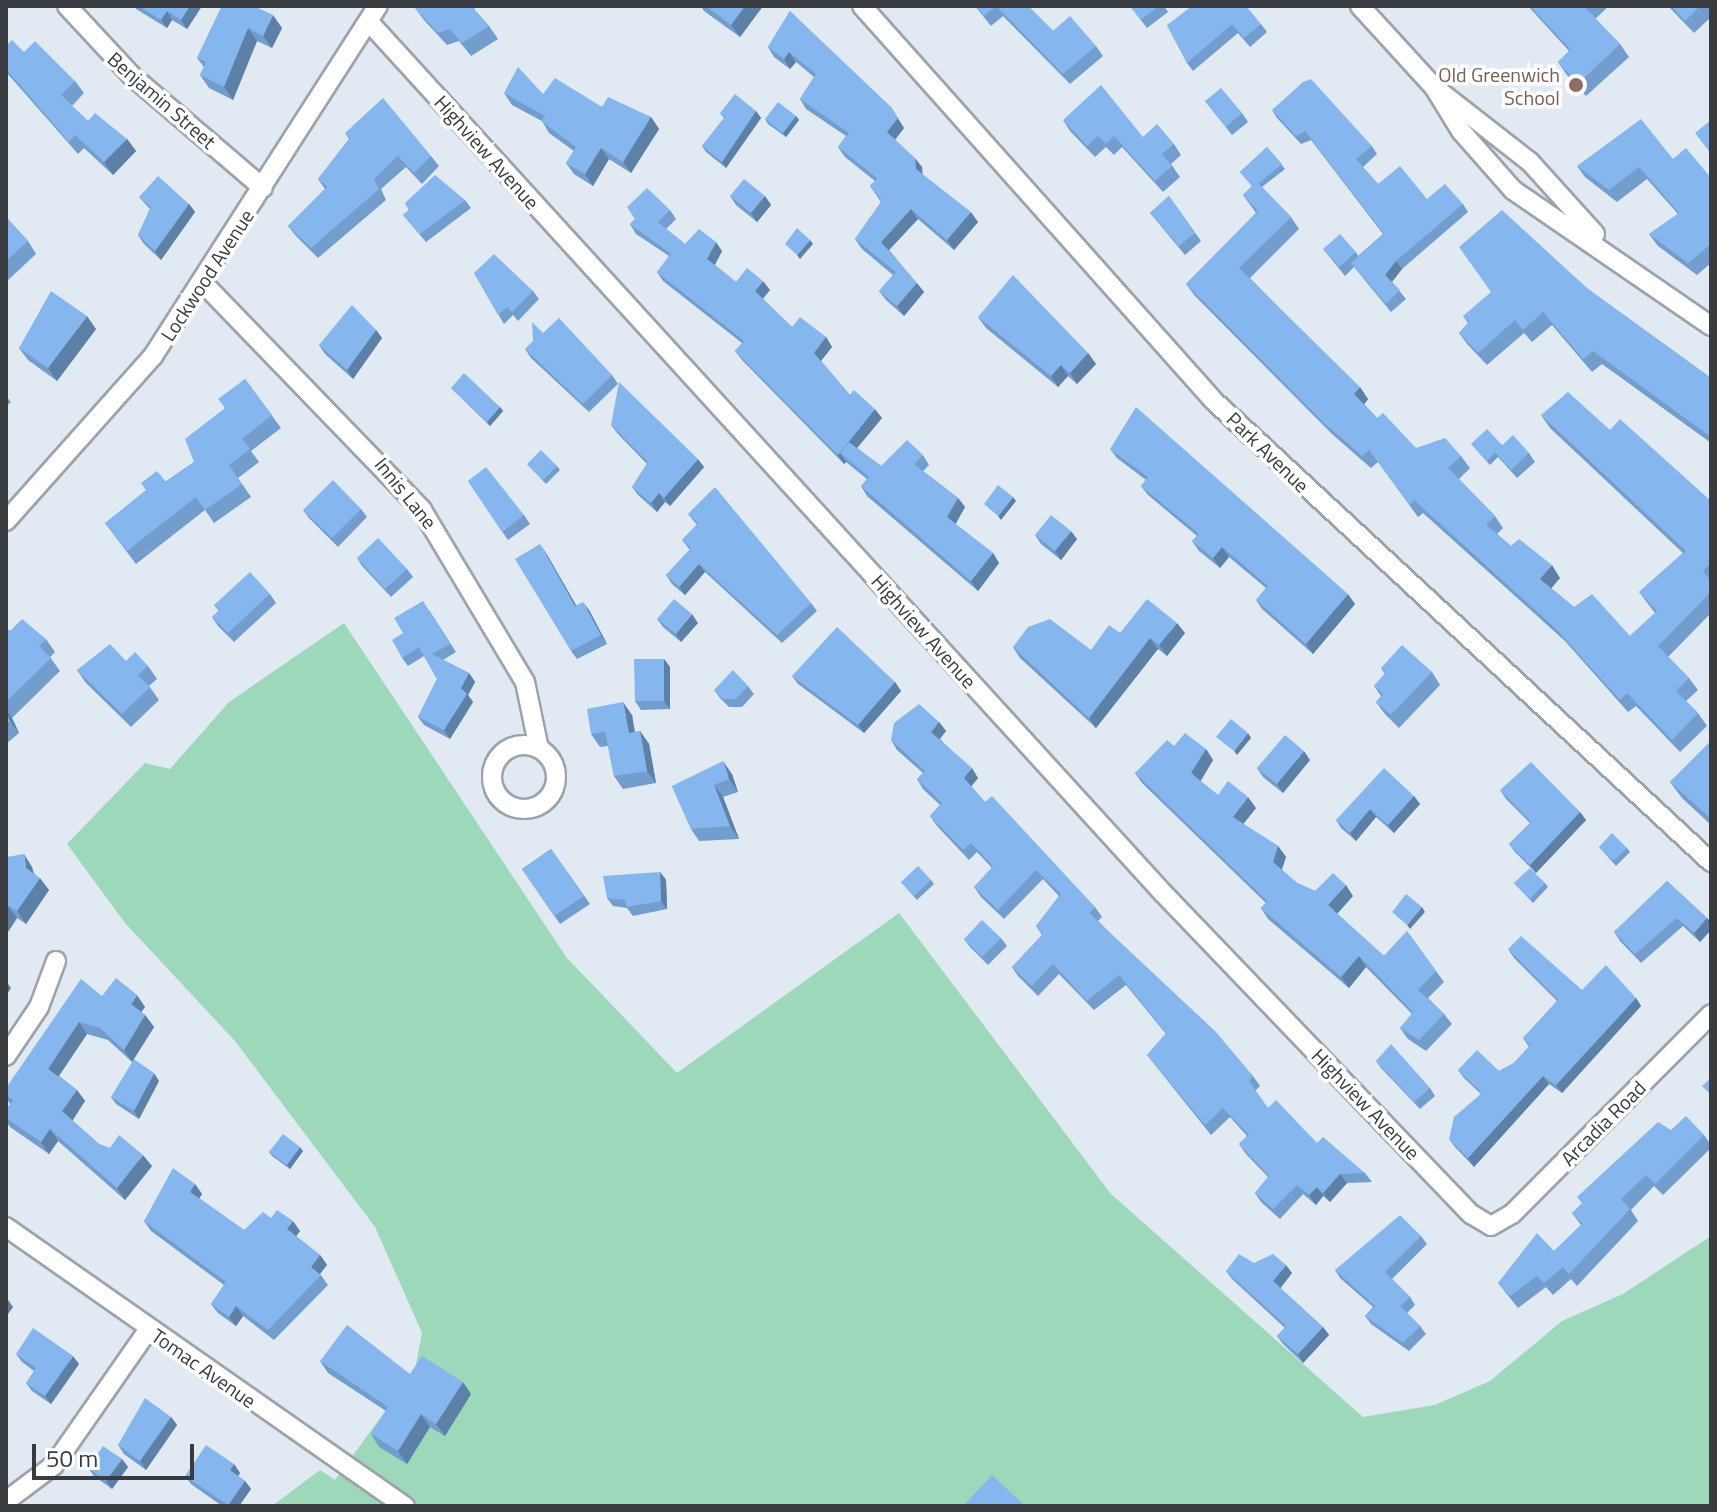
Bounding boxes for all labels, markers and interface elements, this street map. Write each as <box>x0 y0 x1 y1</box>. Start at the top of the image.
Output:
street label: Benjamin Street <box>103 47 221 153</box>
place label: Old Greenwich School <box>1438 62 1560 109</box>
marker: Old Greenwich School <box>1567 76 1585 94</box>
street label: Highview Avenue <box>430 90 544 214</box>
street label: Lockwood Avenue <box>156 205 258 345</box>
street label: Park Avenue <box>1222 407 1314 497</box>
street label: Innis Lane <box>370 452 442 534</box>
street label: Highview Avenue <box>867 569 981 693</box>
street label: Highview Avenue <box>1307 1044 1425 1164</box>
street label: Arcadia Road <box>1556 1076 1650 1170</box>
street label: Tomac Avenue <box>147 1323 261 1413</box>
scale bar <box>36 1428 198 1478</box>
text: 50 m <box>46 1440 98 1476</box>

